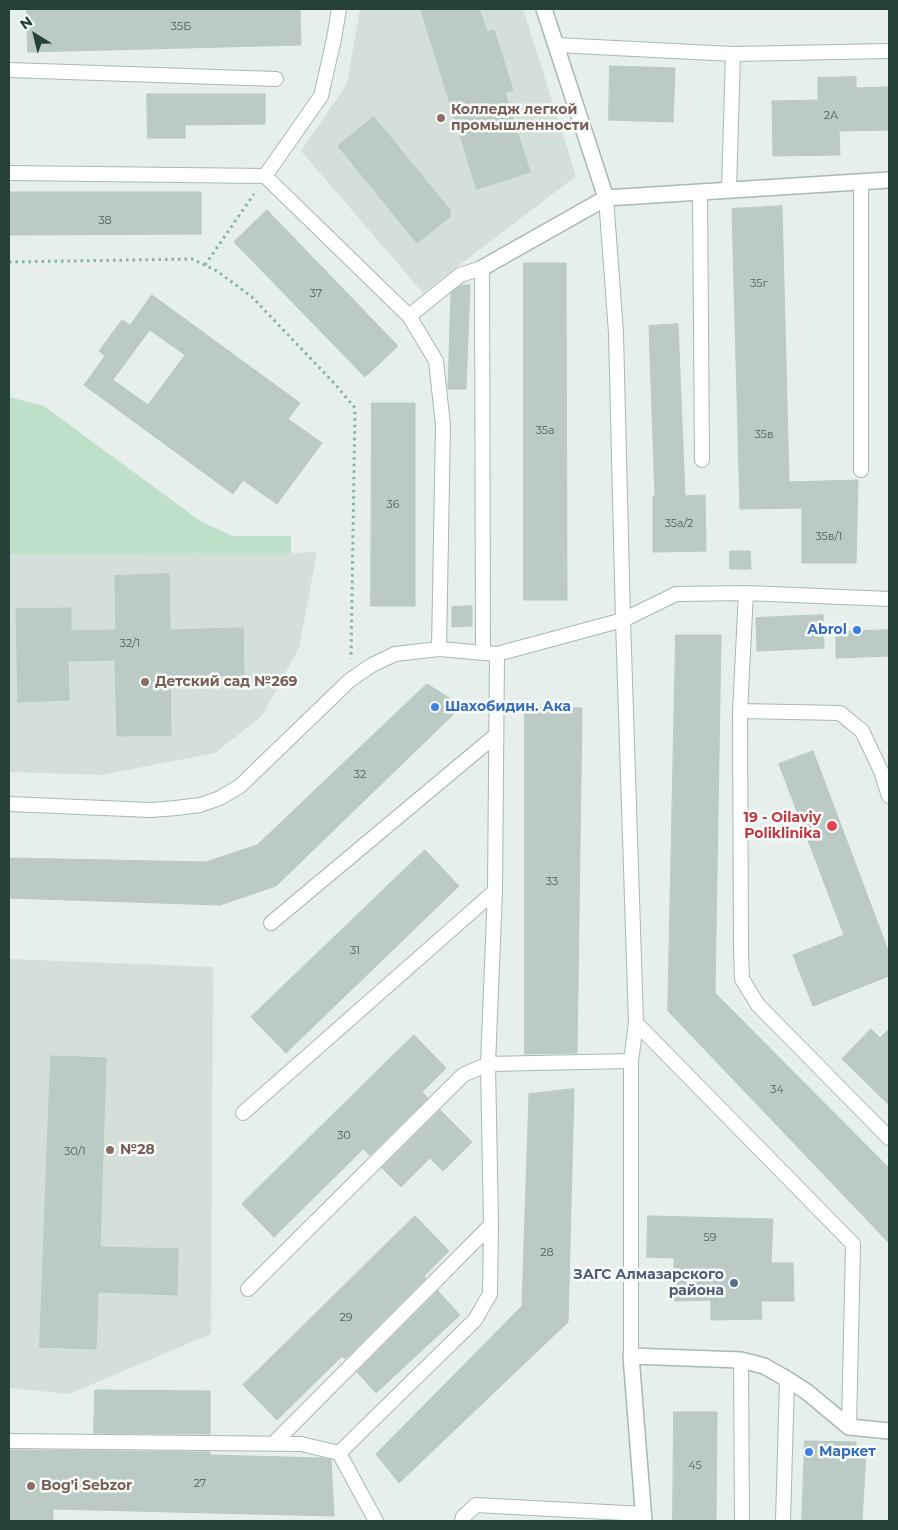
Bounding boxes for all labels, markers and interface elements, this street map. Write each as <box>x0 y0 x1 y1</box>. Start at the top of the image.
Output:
north arrow <box>10 10 60 60</box>
text: N <box>16 12 36 33</box>
house number: 35Б <box>171 20 191 34</box>
place label: Колледж легкой промышленности <box>451 102 589 134</box>
house number: 2А <box>824 109 838 123</box>
marker: Колледж легкой промышленности <box>435 112 447 124</box>
house number: 38 <box>98 214 112 228</box>
house number: 35г <box>750 277 768 291</box>
house number: 37 <box>310 287 322 301</box>
house number: 35а <box>536 424 554 438</box>
house number: 35в <box>754 428 774 442</box>
house number: 36 <box>387 498 399 512</box>
house number: 35a/2 <box>665 517 693 531</box>
house number: 35в/1 <box>816 530 842 544</box>
place label: Abrol <box>807 622 847 638</box>
marker: Abrol <box>851 624 863 636</box>
house number: 32/1 <box>120 637 140 651</box>
place label: Детский сад №269 <box>155 674 298 690</box>
marker: Детский сад №269 <box>139 676 151 688</box>
place label: Шахобидин. Ака <box>445 699 571 715</box>
marker: Шахобидин. Ака <box>429 701 441 713</box>
house number: 32 <box>354 768 366 782</box>
place label: 19 - Oilaviy Poliklinika <box>744 810 821 842</box>
marker: 19 - Oilaviy Poliklinika <box>825 819 839 833</box>
house number: 33 <box>546 875 558 889</box>
house number: 31 <box>350 944 360 958</box>
house number: 34 <box>770 1083 784 1097</box>
house number: 30 <box>337 1129 351 1143</box>
place label: №28 <box>120 1142 155 1158</box>
marker: №28 <box>104 1144 116 1156</box>
house number: 30/1 <box>64 1145 86 1159</box>
house number: 59 <box>704 1231 716 1245</box>
house number: 28 <box>540 1246 554 1260</box>
place label: ЗАГС Алмазарского района <box>574 1267 724 1300</box>
marker: ЗАГС Алмазарского района <box>728 1277 740 1289</box>
house number: 29 <box>340 1311 352 1325</box>
place label: Маркет <box>819 1444 876 1460</box>
marker: Маркет <box>803 1446 815 1458</box>
house number: 45 <box>688 1459 702 1473</box>
house number: 27 <box>194 1477 206 1491</box>
place label: Bog'i Sebzor <box>41 1478 132 1494</box>
marker: Bog'i Sebzor <box>25 1480 37 1492</box>

